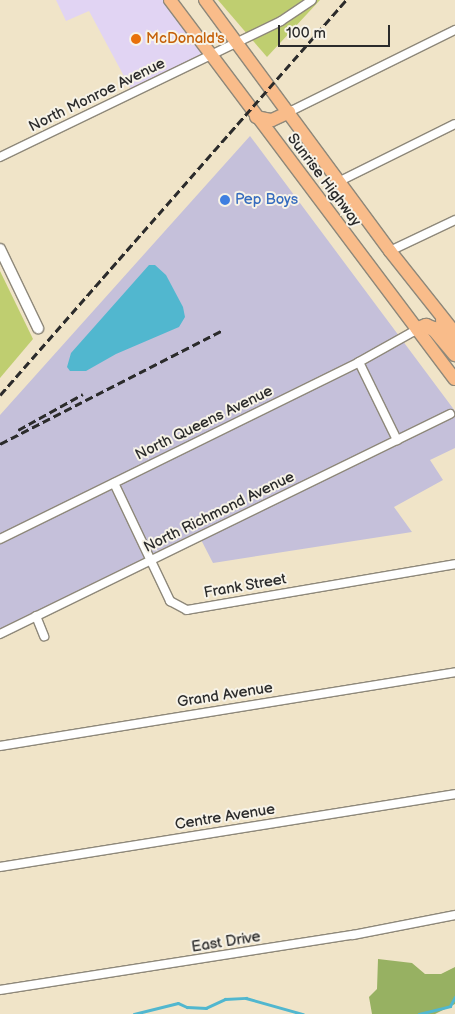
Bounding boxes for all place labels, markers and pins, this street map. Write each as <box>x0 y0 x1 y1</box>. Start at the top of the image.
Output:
place label: McDonald's <box>146 30 225 48</box>
marker: McDonald's <box>130 33 142 45</box>
place label: Pep Boys <box>235 191 298 209</box>
marker: Pep Boys <box>219 194 231 206</box>

